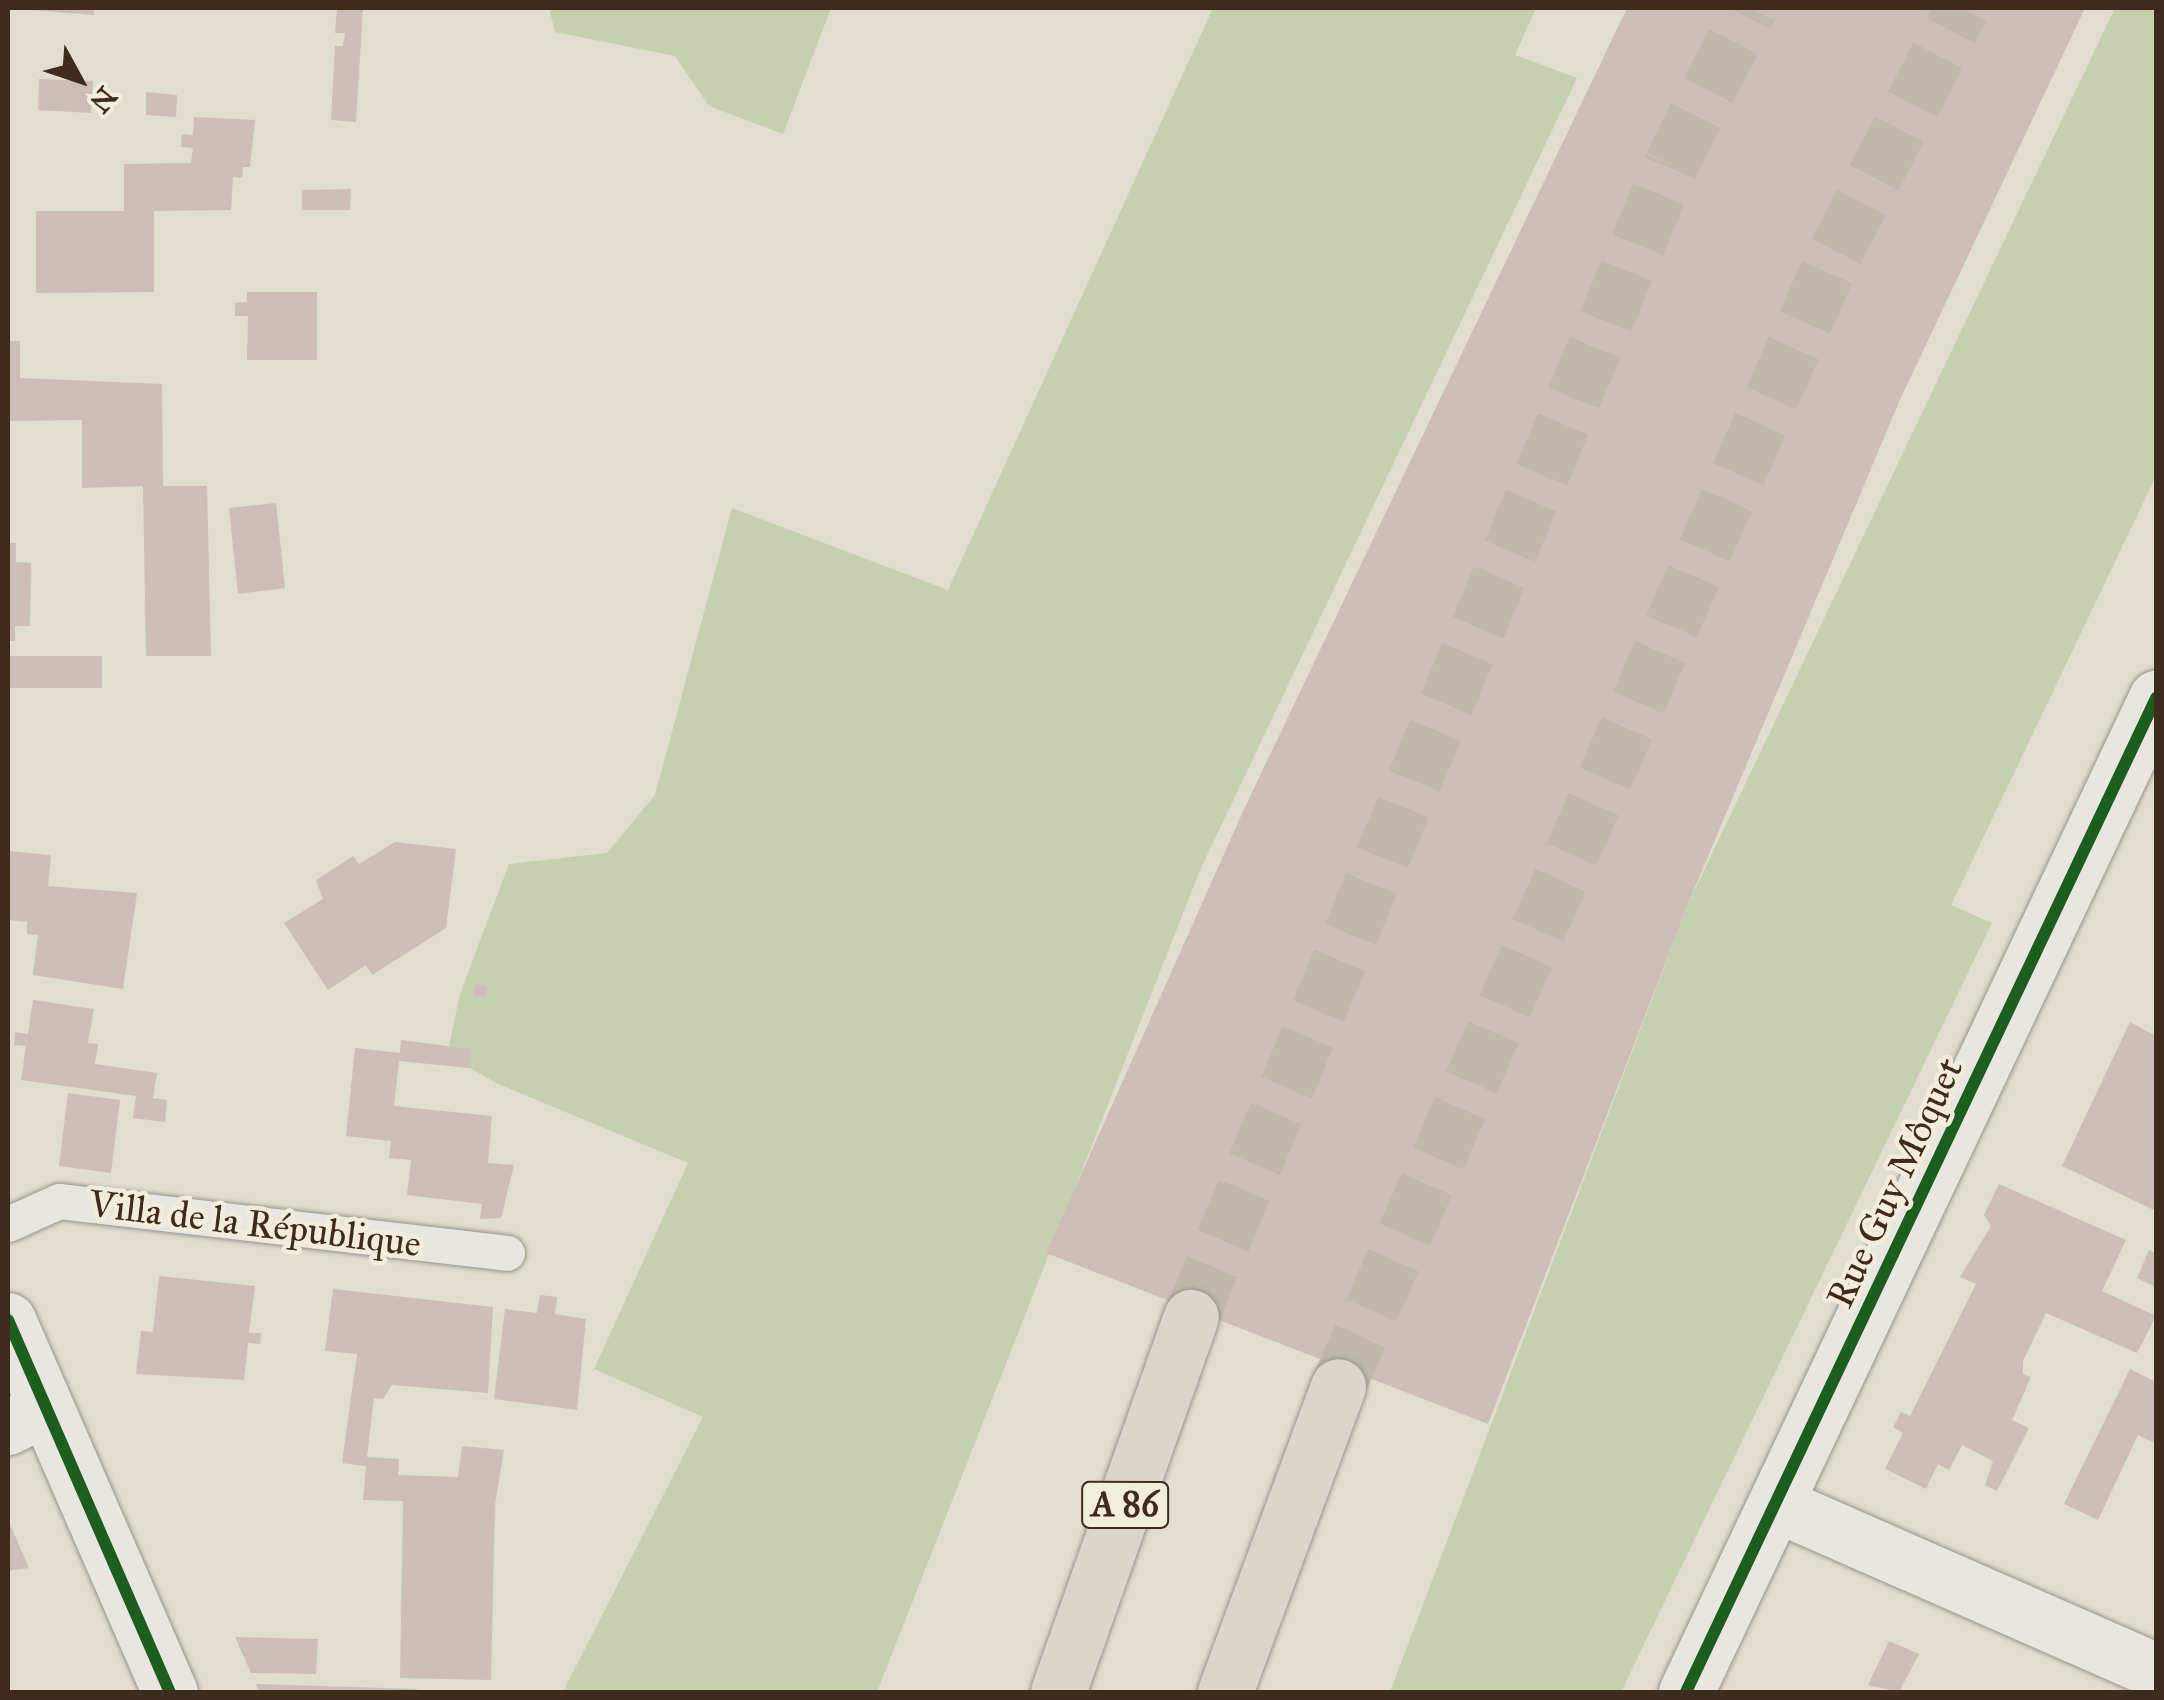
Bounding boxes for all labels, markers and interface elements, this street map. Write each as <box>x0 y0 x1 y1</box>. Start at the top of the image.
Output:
north arrow <box>30 30 130 130</box>
text: N <box>82 79 124 120</box>
street label: Rue Guy Môquet <box>1817 1051 1973 1315</box>
street label: Villa de la République <box>87 1181 423 1267</box>
road number: A 86 <box>1080 1475 1170 1535</box>

